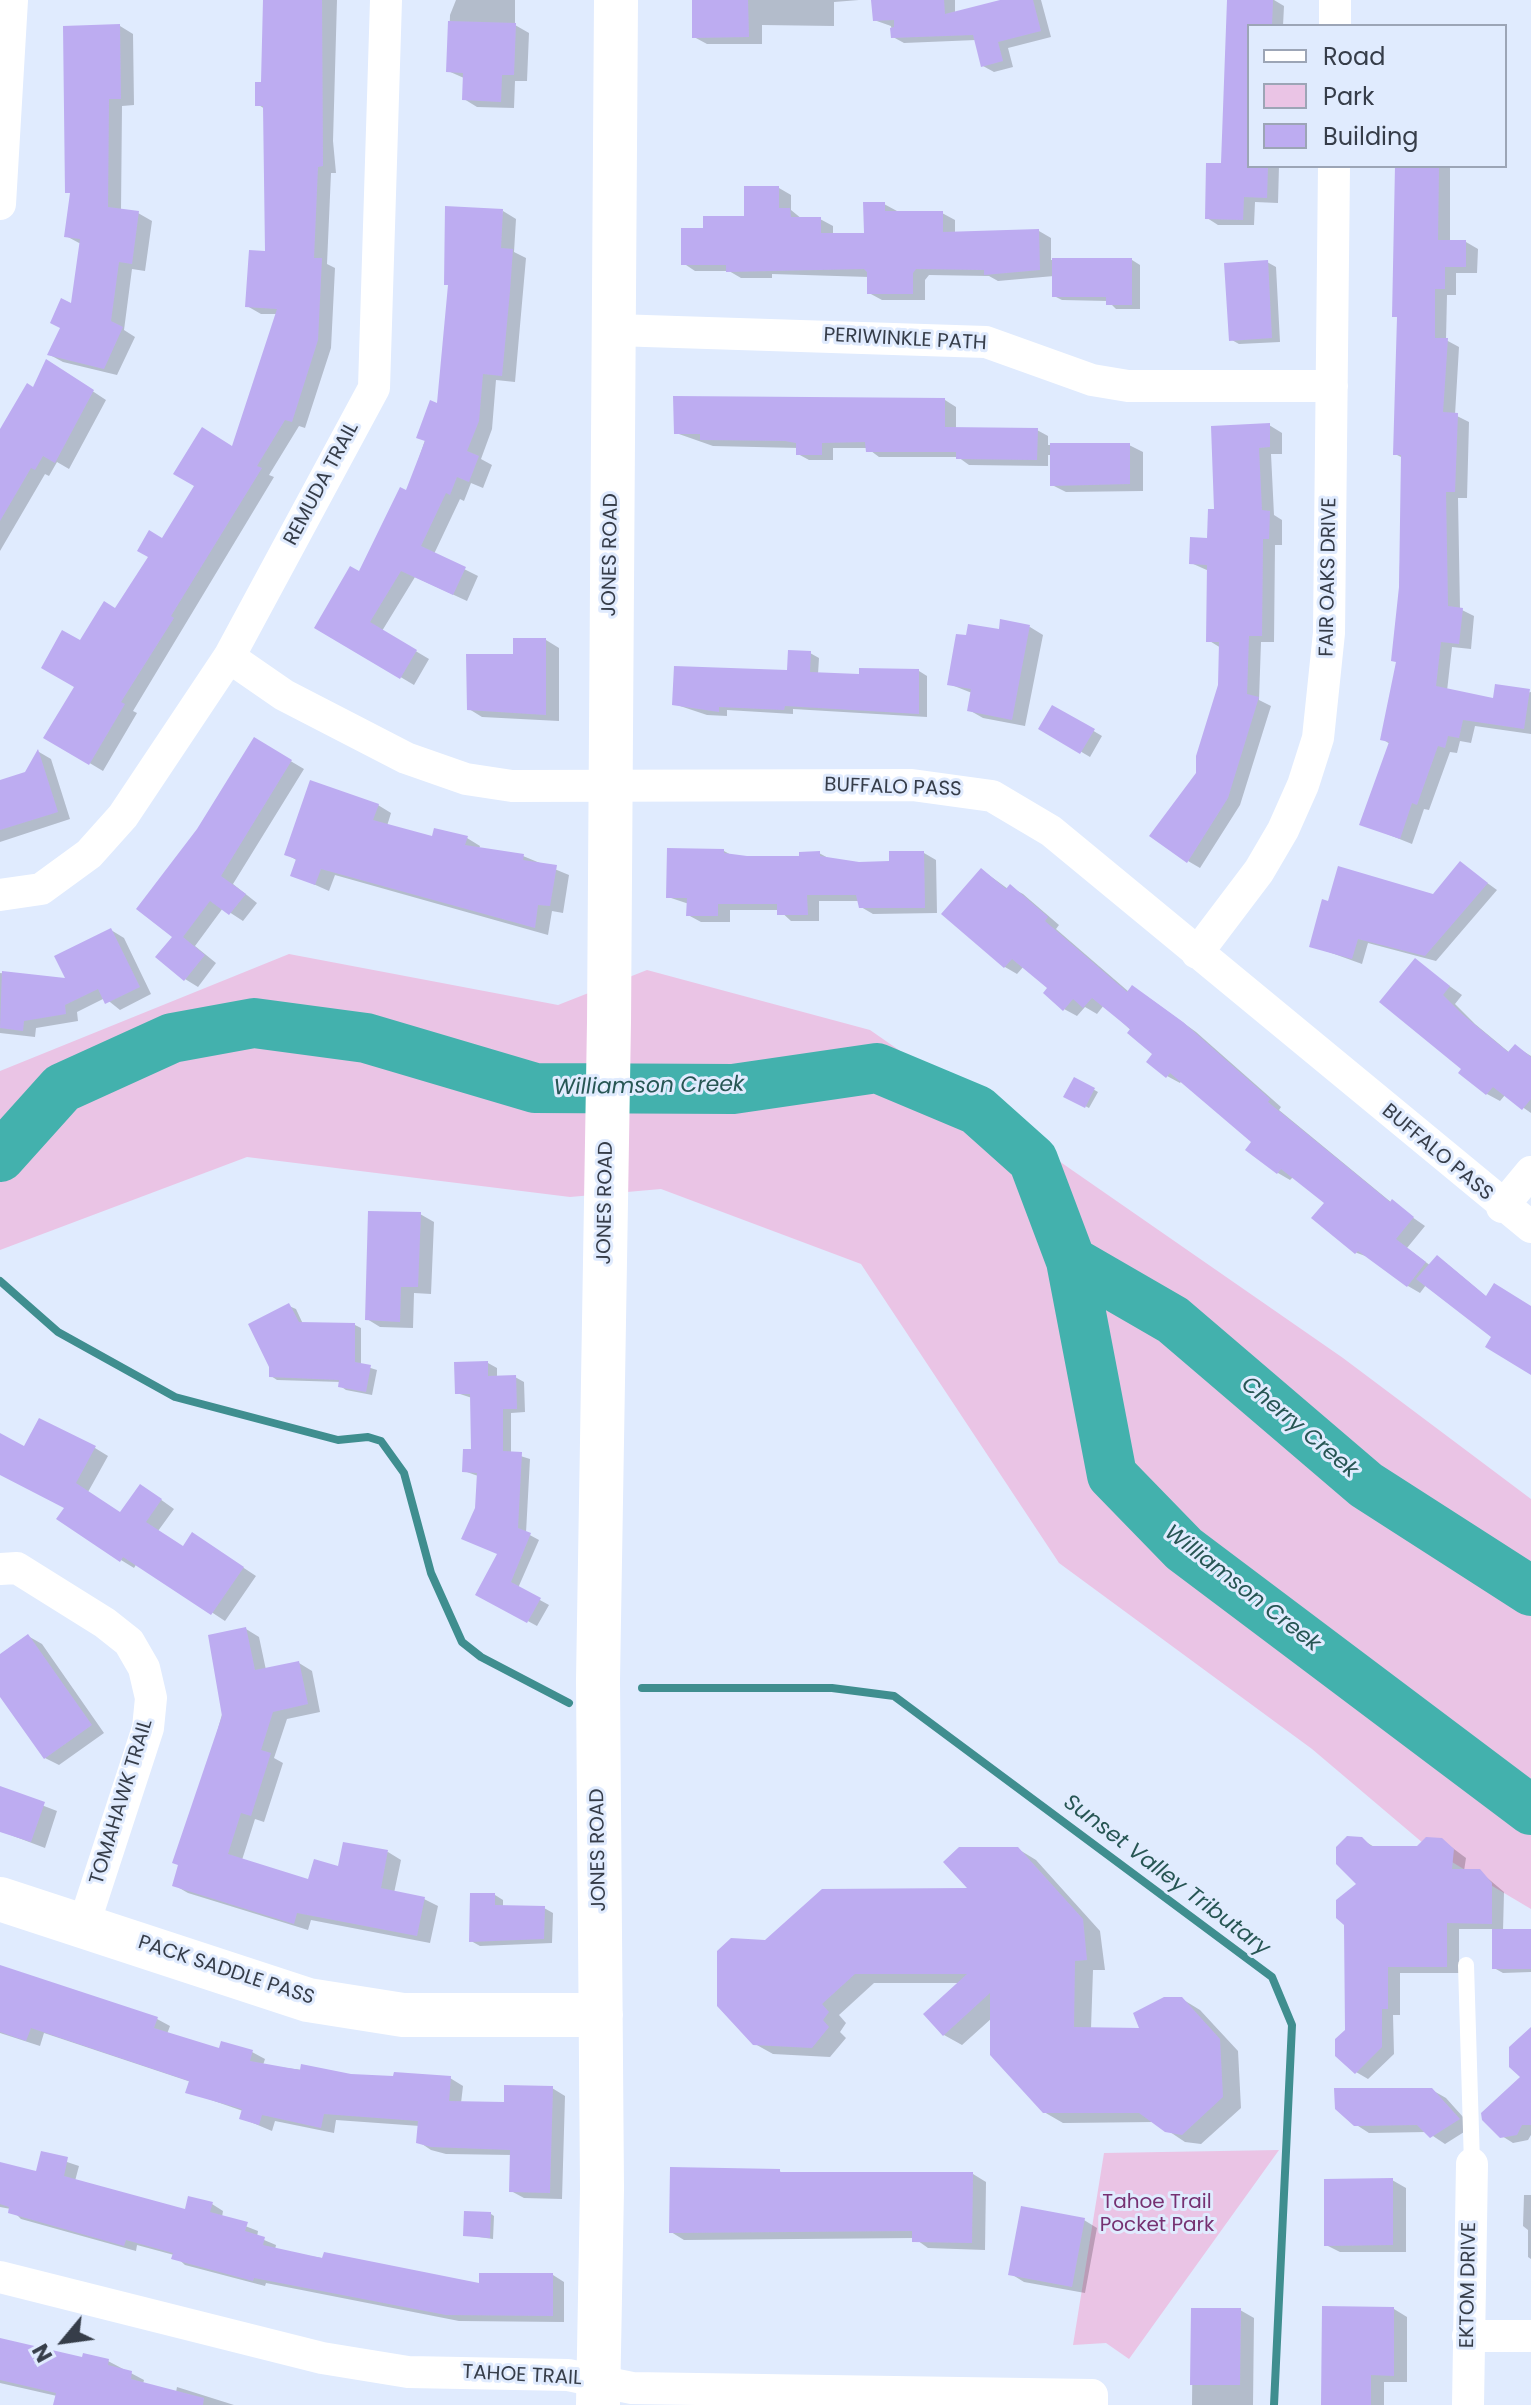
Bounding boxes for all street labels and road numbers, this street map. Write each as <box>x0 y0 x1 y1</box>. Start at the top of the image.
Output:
street label: PERIWINKLE PATH <box>823 324 987 356</box>
street label: REMUDA TRAIL <box>279 418 365 550</box>
street label: JONES ROAD <box>598 493 624 617</box>
street label: FAIR OAKS DRIVE <box>1316 497 1342 657</box>
street label: BUFFALO PASS <box>824 774 962 802</box>
street label: BUFFALO PASS <box>1377 1100 1497 1206</box>
street label: JONES ROAD <box>593 1141 619 1265</box>
street label: TOMAHAWK TRAIL <box>85 1717 159 1887</box>
street label: JONES ROAD <box>586 1788 612 1912</box>
street label: PACK SADDLE PASS <box>135 1931 317 2011</box>
street label: EKTOM DRIVE <box>1456 2222 1482 2348</box>
street label: TAHOE TRAIL <box>462 2361 582 2391</box>

